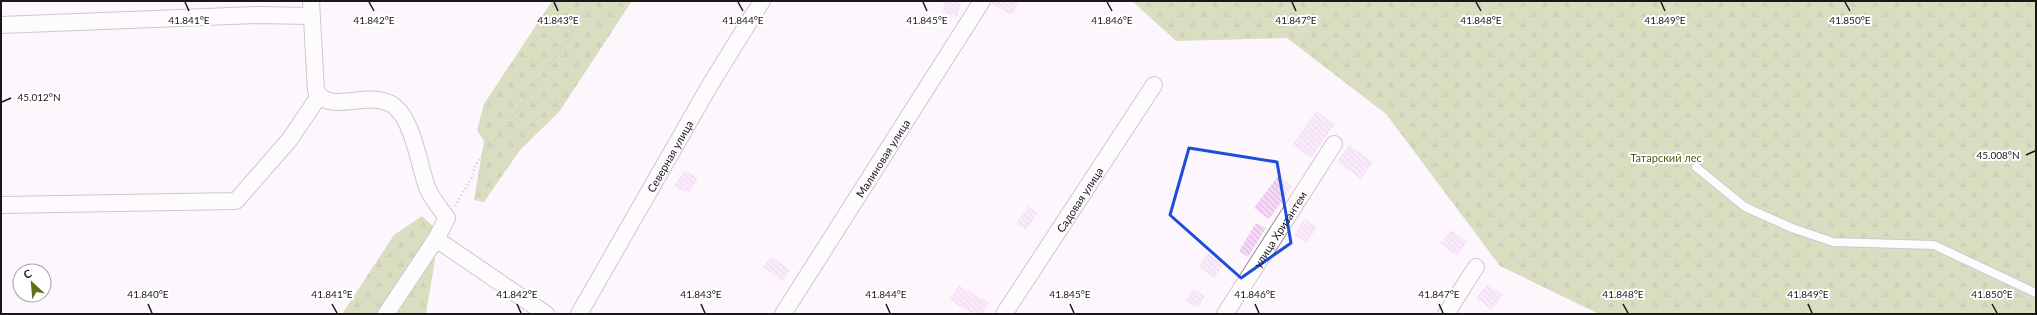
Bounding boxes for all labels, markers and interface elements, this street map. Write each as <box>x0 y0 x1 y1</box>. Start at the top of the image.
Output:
text: 41.841°E <box>168 14 210 26</box>
text: 41.842°E <box>353 14 395 26</box>
text: 41.843°E <box>537 14 579 26</box>
text: 41.844°E <box>722 14 764 26</box>
text: 41.845°E <box>906 14 948 26</box>
text: 41.846°E <box>1091 14 1133 26</box>
text: 41.847°E <box>1275 14 1317 26</box>
text: 41.848°E <box>1460 14 1502 26</box>
text: 41.849°E <box>1644 14 1686 26</box>
text: 41.850°E <box>1829 14 1871 26</box>
text: 45.012°N <box>17 91 61 103</box>
street label: Малиновая улица <box>853 116 912 199</box>
street label: Северная улица <box>644 118 695 194</box>
text: 45.008°N <box>1976 149 2020 161</box>
park label: Татарский лес <box>1630 151 1702 164</box>
street label: Садовая улица <box>1053 164 1105 234</box>
street label: улица Хризантем <box>1250 188 1309 270</box>
north arrow <box>12 263 52 303</box>
text: С <box>21 266 34 281</box>
text: 41.840°E <box>127 288 169 300</box>
text: 41.841°E <box>311 288 353 300</box>
text: 41.842°E <box>496 288 538 300</box>
text: 41.843°E <box>680 288 722 300</box>
text: 41.844°E <box>865 288 907 300</box>
text: 41.845°E <box>1049 288 1091 300</box>
text: 41.846°E <box>1234 288 1276 300</box>
text: 41.847°E <box>1418 288 1460 300</box>
text: 41.848°E <box>1602 288 1644 300</box>
text: 41.849°E <box>1787 288 1829 300</box>
text: 41.850°E <box>1971 288 2013 300</box>

